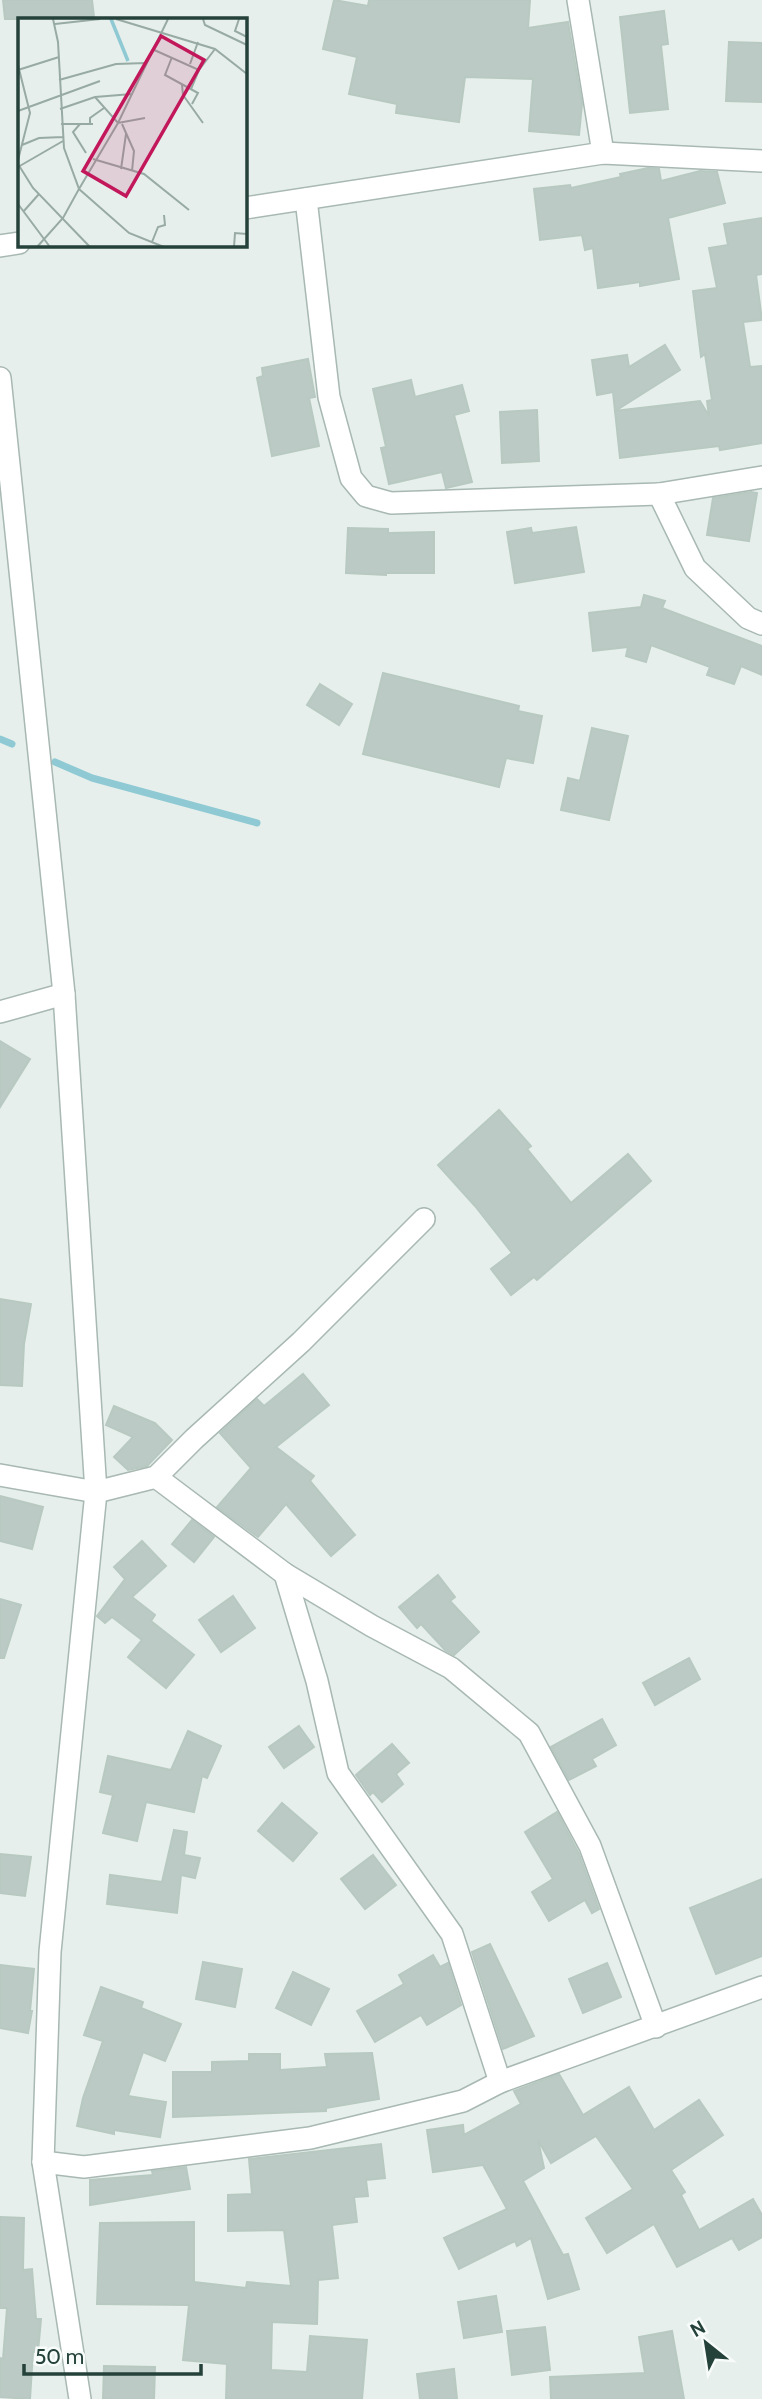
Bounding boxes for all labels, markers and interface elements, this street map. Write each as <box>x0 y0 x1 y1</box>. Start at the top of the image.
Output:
inset map <box>18 18 247 247</box>
north arrow <box>671 2308 741 2378</box>
text: N <box>686 2315 709 2342</box>
scale bar <box>24 2332 201 2376</box>
text: 50 m <box>35 2344 84 2369</box>

